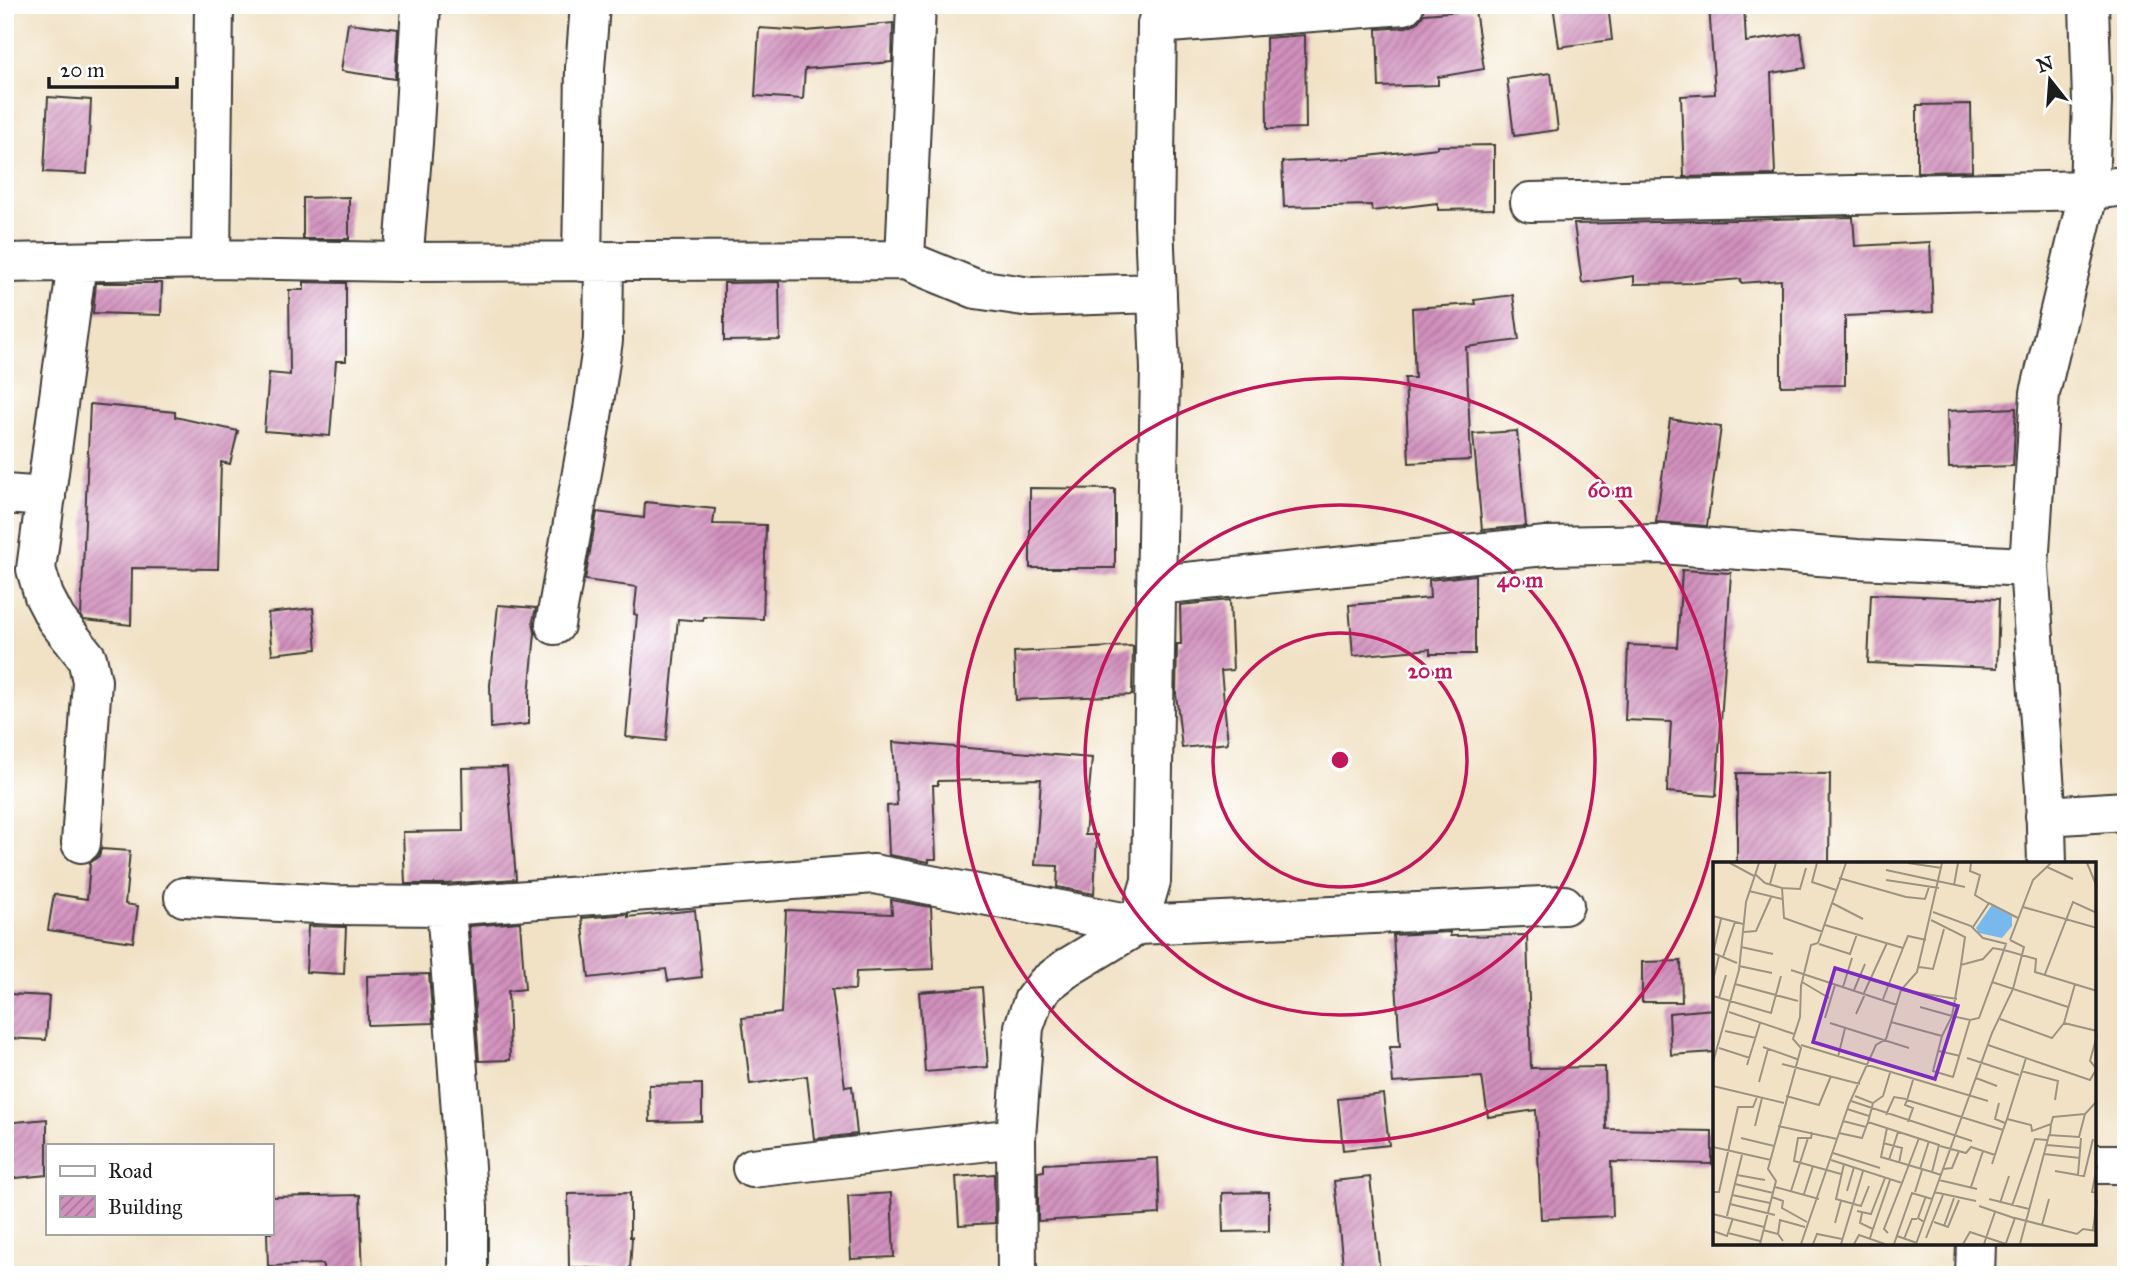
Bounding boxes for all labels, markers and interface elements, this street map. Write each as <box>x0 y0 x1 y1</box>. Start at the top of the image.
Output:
scale bar <box>49 46 177 90</box>
north arrow <box>2016 46 2086 116</box>
text: N <box>2034 51 2056 78</box>
text: 20 m <box>60 57 105 83</box>
text: 60 m <box>1587 477 1633 503</box>
text: 40 m <box>1497 567 1543 593</box>
text: 20 m <box>1408 658 1453 684</box>
centre of rings <box>1328 748 1352 772</box>
inset map <box>1713 862 2096 1245</box>
legend <box>46 1144 273 1234</box>
text: Road <box>108 1158 153 1184</box>
text: Building <box>108 1194 182 1220</box>

